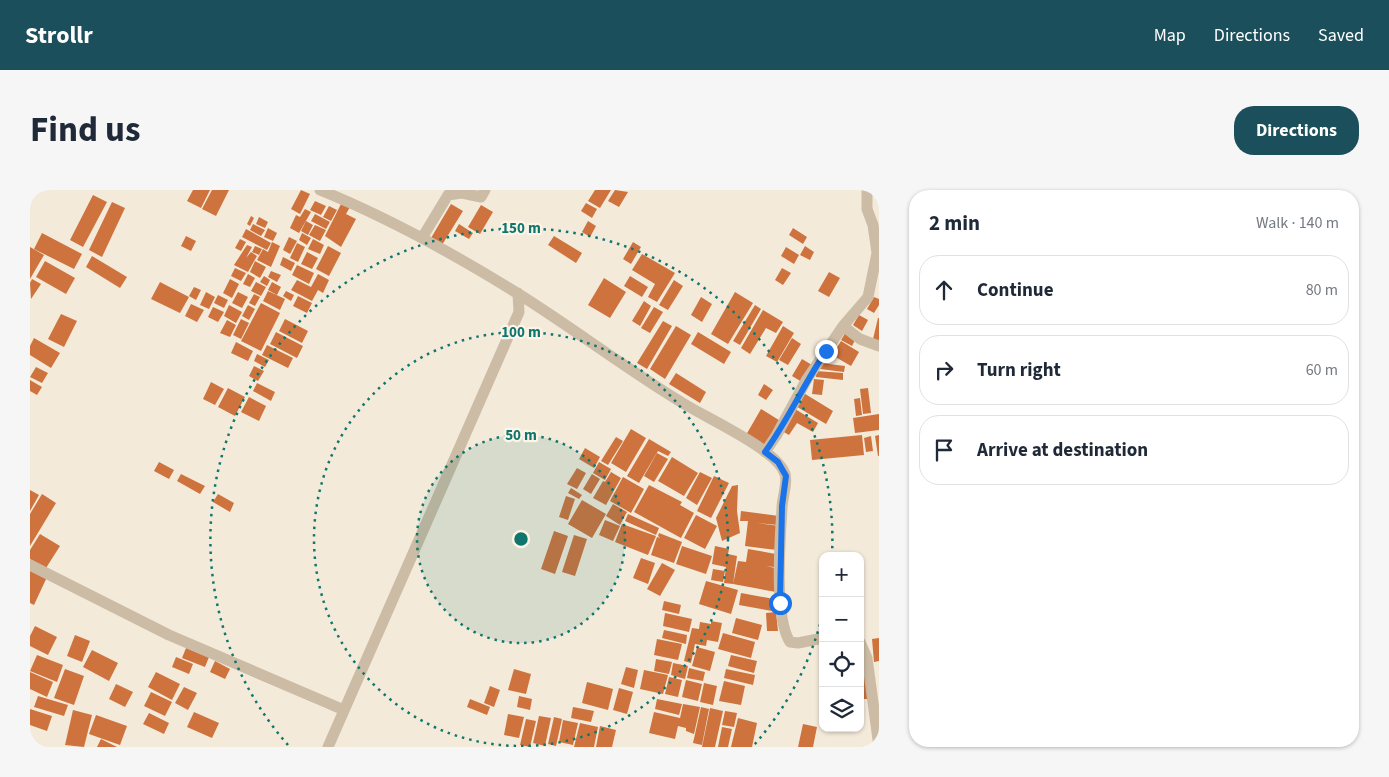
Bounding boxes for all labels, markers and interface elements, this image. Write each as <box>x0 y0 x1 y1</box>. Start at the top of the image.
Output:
text: Strollr <box>25 18 93 53</box>
text: Map <box>1154 23 1186 48</box>
text: Directions <box>1214 23 1290 48</box>
text: Saved <box>1318 23 1364 48</box>
text: Find us <box>30 105 140 155</box>
button: Directions <box>1234 106 1359 155</box>
text: 2 min <box>929 208 980 238</box>
text: Walk · 140 m <box>1256 212 1339 234</box>
text: 150 m <box>501 218 541 239</box>
icon: ahead <box>930 276 958 304</box>
text: Continue <box>977 277 1054 304</box>
text: 80 m <box>1306 279 1338 301</box>
text: 100 m <box>501 322 541 343</box>
route end <box>815 340 838 363</box>
icon: right <box>930 356 958 384</box>
text: Turn right <box>977 357 1061 384</box>
text: 60 m <box>1306 359 1338 381</box>
text: 50 m <box>505 425 537 446</box>
icon: arrive <box>930 436 958 464</box>
text: Arrive at destination <box>977 437 1148 464</box>
centre of rings <box>512 530 530 548</box>
map controls <box>819 552 864 732</box>
button: + <box>819 552 864 597</box>
route start <box>769 592 792 615</box>
button: − <box>819 597 864 642</box>
button: locate <box>819 642 864 687</box>
button: layers <box>819 687 864 732</box>

